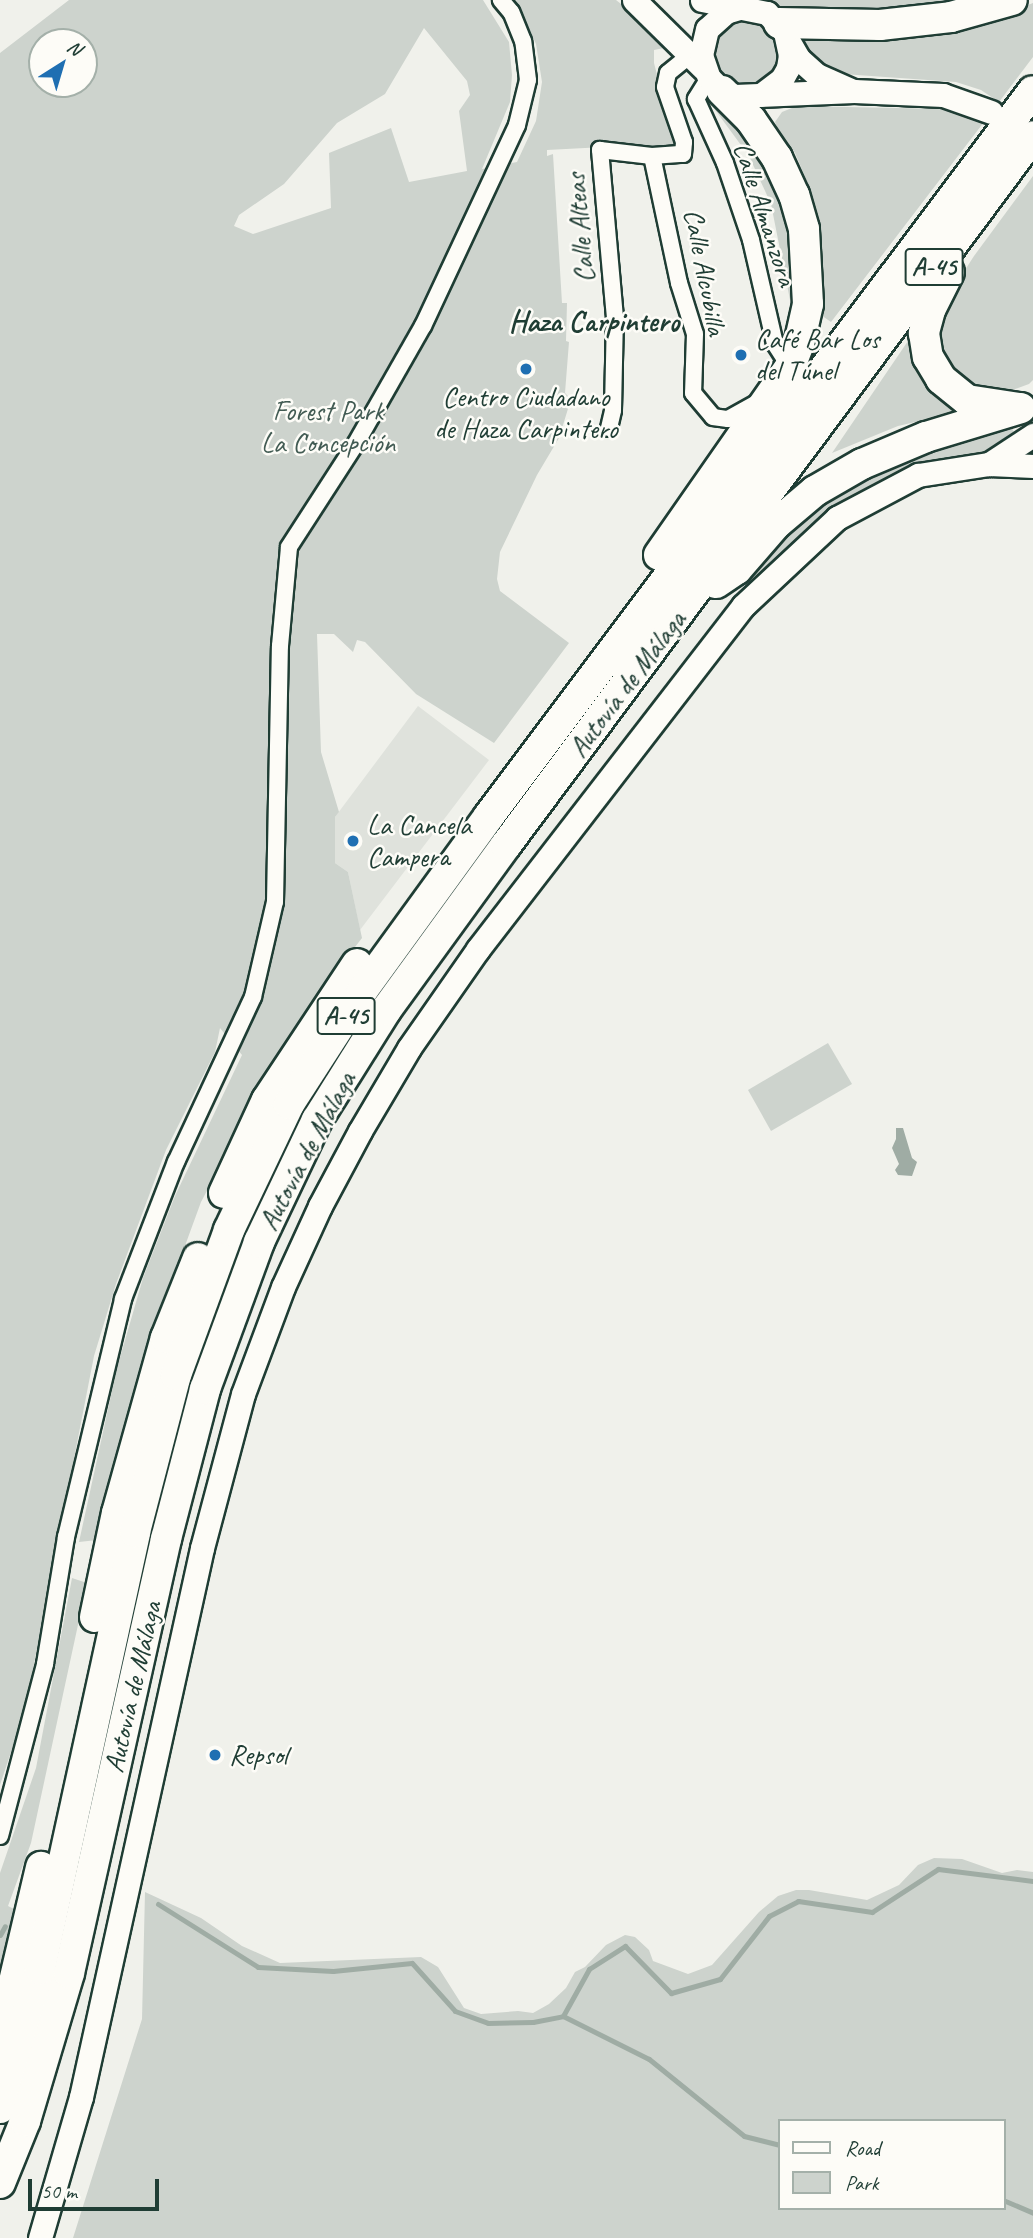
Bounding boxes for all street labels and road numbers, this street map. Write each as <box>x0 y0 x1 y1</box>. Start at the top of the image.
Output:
street label: Calle Almanzora <box>726 137 804 291</box>
street label: Calle Alteas <box>559 172 601 284</box>
street label: Calle Alcubilla <box>676 206 734 338</box>
road number: A-45 <box>904 244 964 290</box>
street label: Autovía de Málaga <box>561 604 693 764</box>
road number: A-45 <box>316 993 376 1038</box>
street label: Autovía de Málaga <box>251 1066 363 1236</box>
street label: Autovía de Málaga <box>97 1598 169 1776</box>

